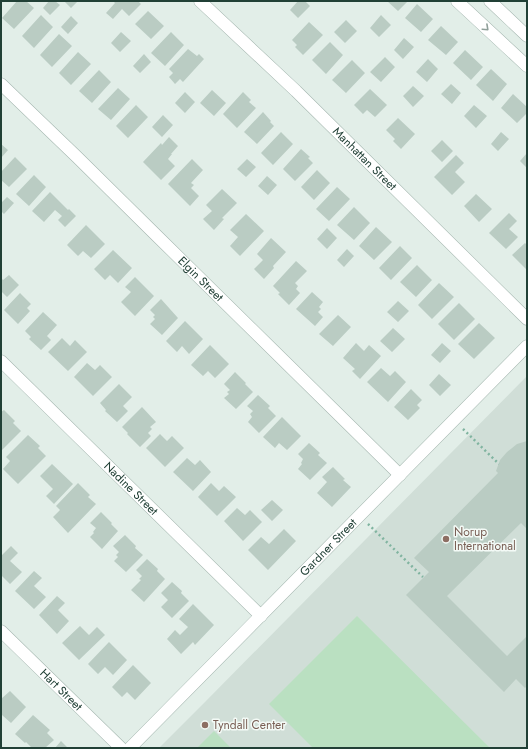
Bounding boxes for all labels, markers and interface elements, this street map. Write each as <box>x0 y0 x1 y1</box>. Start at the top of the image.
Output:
one-way arrow <box>481 23 488 30</box>
street label: Manhattan Street <box>328 123 401 195</box>
street label: Elgin Street <box>174 252 228 306</box>
street label: Nadine Street <box>100 458 162 519</box>
street label: Gardner Street <box>295 514 361 580</box>
place label: Norup International <box>454 523 516 555</box>
marker: Norup International <box>441 534 451 544</box>
street label: Hart Street <box>36 664 87 715</box>
place label: Tyndall Center <box>213 716 286 734</box>
marker: Tyndall Center <box>200 720 210 730</box>

